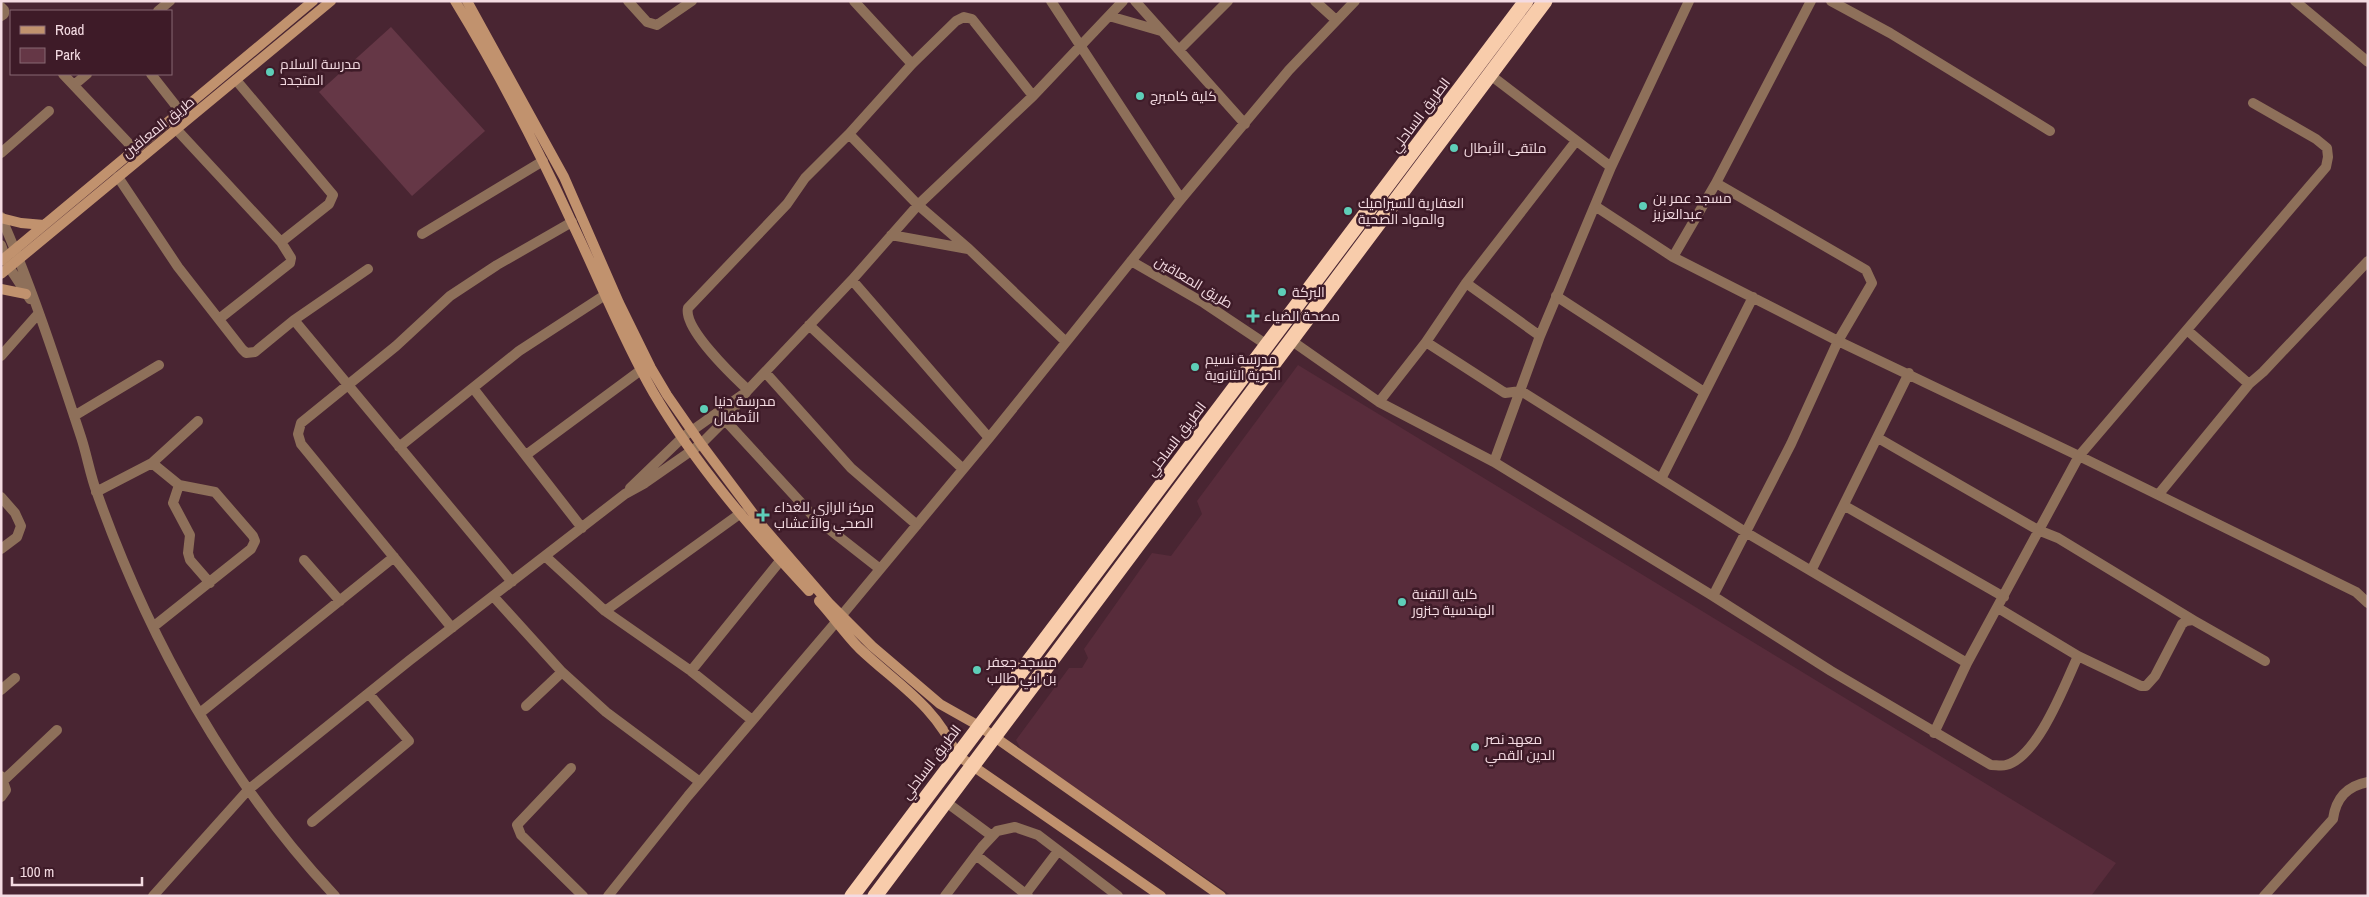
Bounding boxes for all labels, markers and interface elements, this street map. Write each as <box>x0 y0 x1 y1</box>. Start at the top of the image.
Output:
legend <box>10 10 172 75</box>
text: Road <box>55 19 84 40</box>
text: Park <box>55 44 81 65</box>
place label: مدرسة السلام المتجدد <box>280 55 361 89</box>
marker: مدرسة السلام المتجدد <box>264 66 276 78</box>
street label: الطريق الساحلي <box>1386 74 1456 158</box>
place label: كلية كامبرج <box>1150 87 1217 105</box>
marker: كلية كامبرج <box>1134 90 1146 102</box>
street label: طريق المعاقين <box>118 92 198 162</box>
place label: ملتقى الأبطال <box>1464 139 1546 157</box>
marker: ملتقى الأبطال <box>1448 142 1460 154</box>
place label: مسجد عمر بن عبدالعزيز <box>1652 189 1732 223</box>
place label: العقارية للسيراميك والمواد الصحية <box>1358 194 1464 228</box>
marker: مسجد عمر بن عبدالعزيز <box>1637 200 1649 212</box>
marker: العقارية للسيراميك والمواد الصحية <box>1342 205 1354 217</box>
street label: طريق المعاقين <box>1152 252 1236 312</box>
place label: البركة <box>1292 283 1325 301</box>
marker: البركة <box>1276 286 1288 298</box>
place label: مصحة الضياء <box>1264 307 1340 325</box>
marker: مصحة الضياء <box>1246 309 1260 323</box>
place label: مدرسة نسيم الحرية الثانوية <box>1205 350 1281 384</box>
marker: مدرسة نسيم الحرية الثانوية <box>1189 361 1201 373</box>
place label: مدرسة دنيا الأطفال <box>714 392 776 426</box>
street label: الطريق الساحلي <box>1142 398 1212 482</box>
marker: مدرسة دنيا الأطفال <box>698 403 710 415</box>
place label: مركز الرازي للغذاء الصحي والأعشاب <box>774 498 874 535</box>
marker: مركز الرازي للغذاء الصحي والأعشاب <box>756 508 770 522</box>
place label: كلية التقنية الهندسية جنزور <box>1411 585 1495 619</box>
marker: كلية التقنية الهندسية جنزور <box>1396 596 1408 608</box>
place label: مسجد جعفر بن ابي طالب <box>986 653 1057 690</box>
marker: مسجد جعفر بن ابي طالب <box>971 664 983 676</box>
street label: الطريق الساحلي <box>897 721 967 805</box>
place label: معهد نصر الدين القمي <box>1484 730 1555 767</box>
marker: معهد نصر الدين القمي <box>1469 741 1481 753</box>
scale bar <box>12 854 142 886</box>
text: 100 m <box>20 861 54 882</box>

